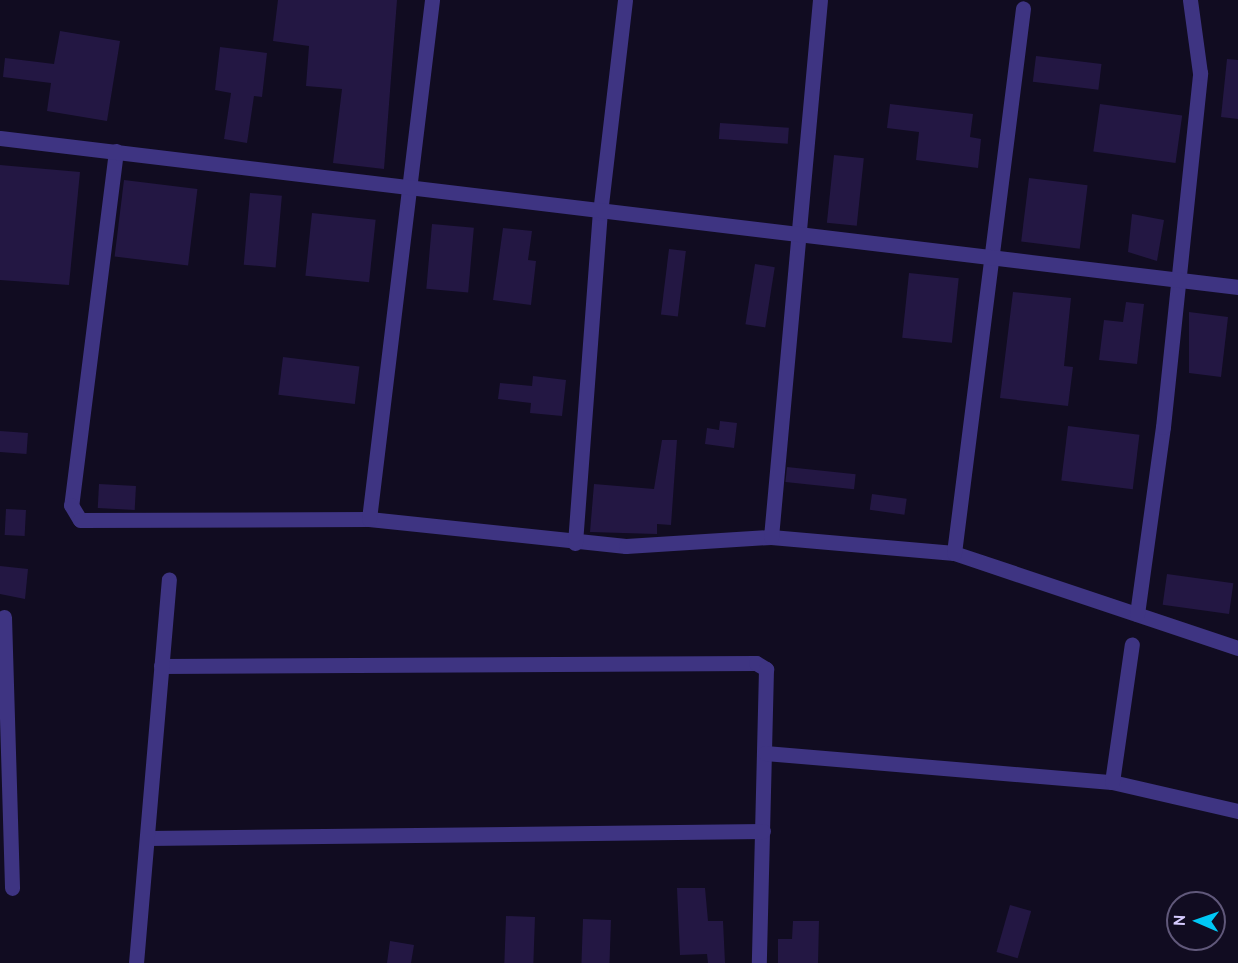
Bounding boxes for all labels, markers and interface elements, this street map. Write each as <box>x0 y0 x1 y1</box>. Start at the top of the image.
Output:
north arrow <box>1166 891 1226 951</box>
text: N <box>1170 914 1189 926</box>

